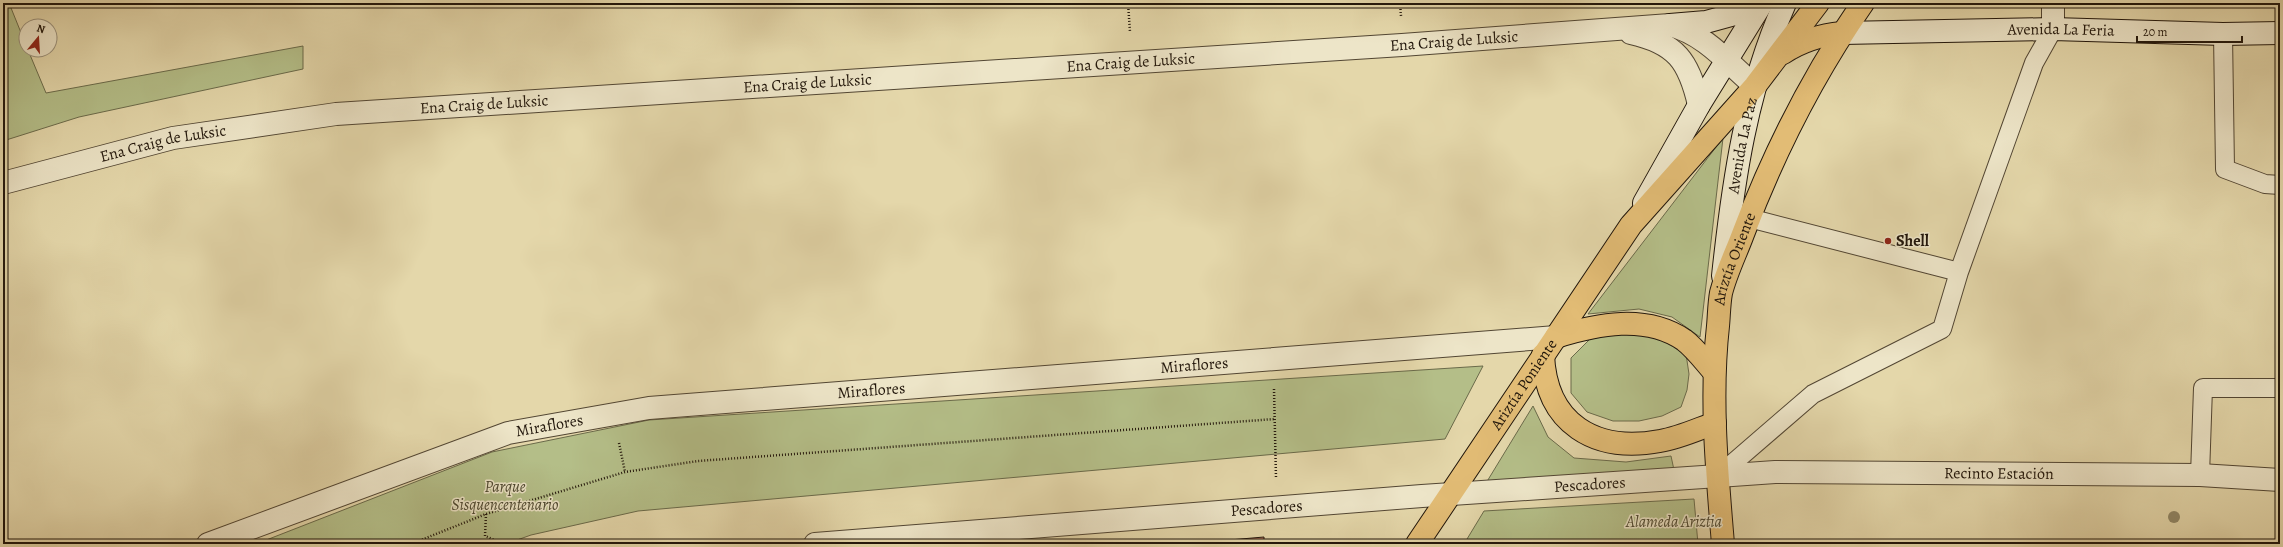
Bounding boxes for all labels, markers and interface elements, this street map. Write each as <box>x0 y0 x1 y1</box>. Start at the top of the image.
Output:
north arrow <box>18 18 58 58</box>
street label: Avenida La Feria <box>2006 18 2115 42</box>
scale bar <box>2137 18 2242 44</box>
text: N <box>35 21 47 37</box>
text: 20 m <box>2143 24 2167 40</box>
street label: Ena Craig de Luksic <box>1389 25 1519 57</box>
street label: Ena Craig de Luksic <box>1066 47 1196 78</box>
street label: Ena Craig de Luksic <box>742 68 873 99</box>
street label: Ena Craig de Luksic <box>419 89 549 120</box>
street label: Avenida La Paz <box>1722 95 1763 196</box>
street label: Ena Craig de Luksic <box>97 119 228 168</box>
street label: Ariztía Oriente <box>1708 209 1761 307</box>
place label: Shell <box>1896 230 1930 252</box>
marker: Shell <box>1883 236 1893 246</box>
street label: Ariztía Poniente <box>1485 335 1562 435</box>
street label: Miraflores <box>1159 352 1229 379</box>
street label: Miraflores <box>836 377 906 404</box>
street label: Miraflores <box>514 409 585 442</box>
street label: Recinto Estación <box>1944 462 2054 485</box>
street label: Pescadores <box>1553 471 1626 498</box>
park label: Parque Sisquencentenario <box>452 476 558 516</box>
street label: Pescadores <box>1230 494 1303 522</box>
park label: Alameda Ariztia <box>1625 511 1723 533</box>

